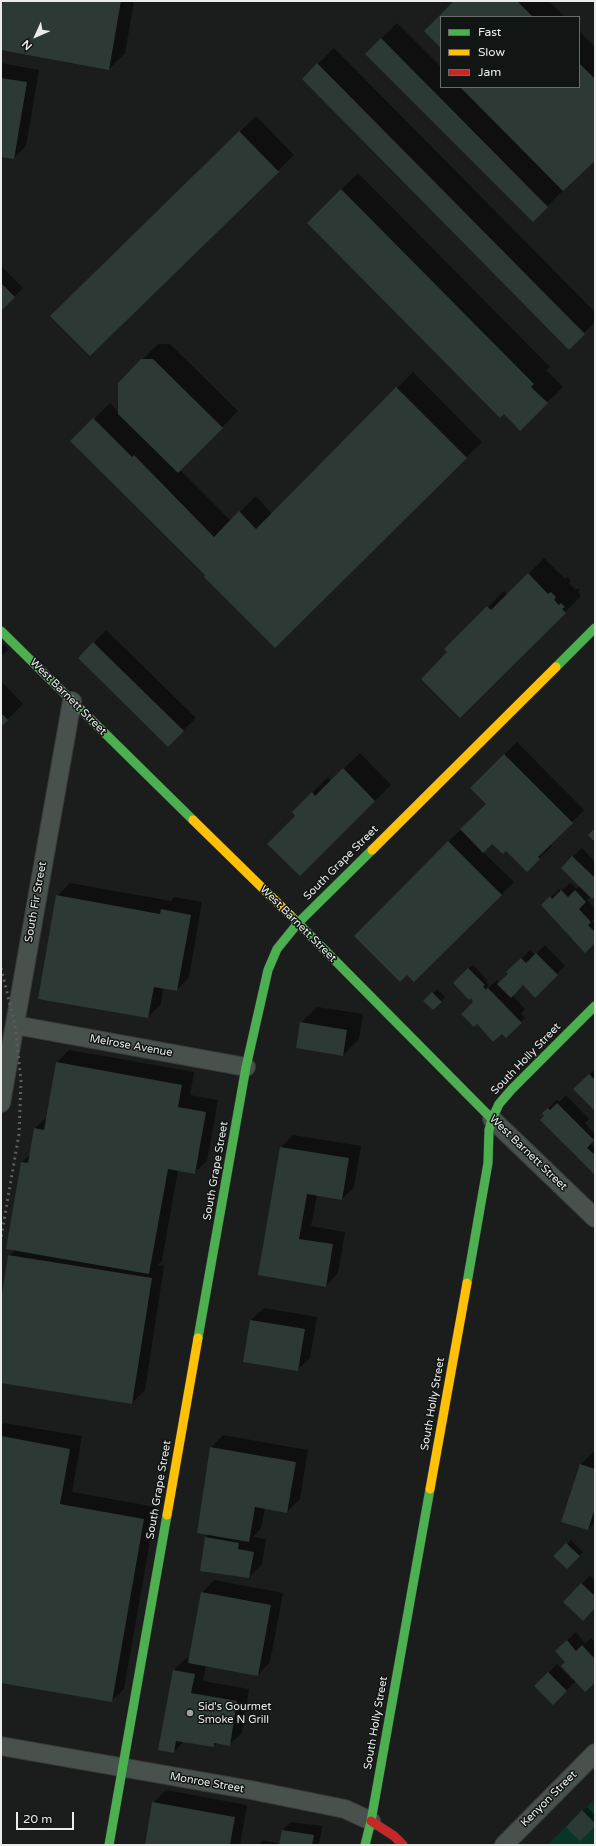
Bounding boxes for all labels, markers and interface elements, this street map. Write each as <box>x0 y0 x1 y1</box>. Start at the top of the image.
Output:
north arrow <box>16 16 56 56</box>
legend <box>440 16 580 88</box>
text: Fast <box>478 25 501 39</box>
text: N <box>19 37 35 53</box>
text: Slow <box>478 45 505 59</box>
text: Jam <box>478 65 501 79</box>
street label: West Barnett Street <box>27 656 109 738</box>
street label: South Grape Street <box>301 823 381 903</box>
street label: South Fir Street <box>22 861 50 943</box>
street label: West Barnett Street <box>257 883 339 965</box>
street label: South Holly Street <box>488 1020 564 1098</box>
street label: Melrose Avenue <box>89 1032 173 1060</box>
street label: West Barnett Street <box>486 1113 570 1193</box>
street label: South Grape Street <box>201 1121 231 1221</box>
street label: South Holly Street <box>418 1356 448 1452</box>
street label: South Grape Street <box>144 1440 174 1540</box>
street label: South Holly Street <box>361 1675 391 1771</box>
place label: Sid's Gourmet Smoke N Grill <box>198 1700 271 1726</box>
marker: Sid's Gourmet Smoke N Grill <box>185 1708 195 1718</box>
street label: Kenyon Street <box>518 1768 580 1830</box>
street label: Monroe Street <box>169 1770 245 1796</box>
scale bar <box>18 1804 76 1830</box>
text: 20 m <box>23 1812 52 1826</box>

